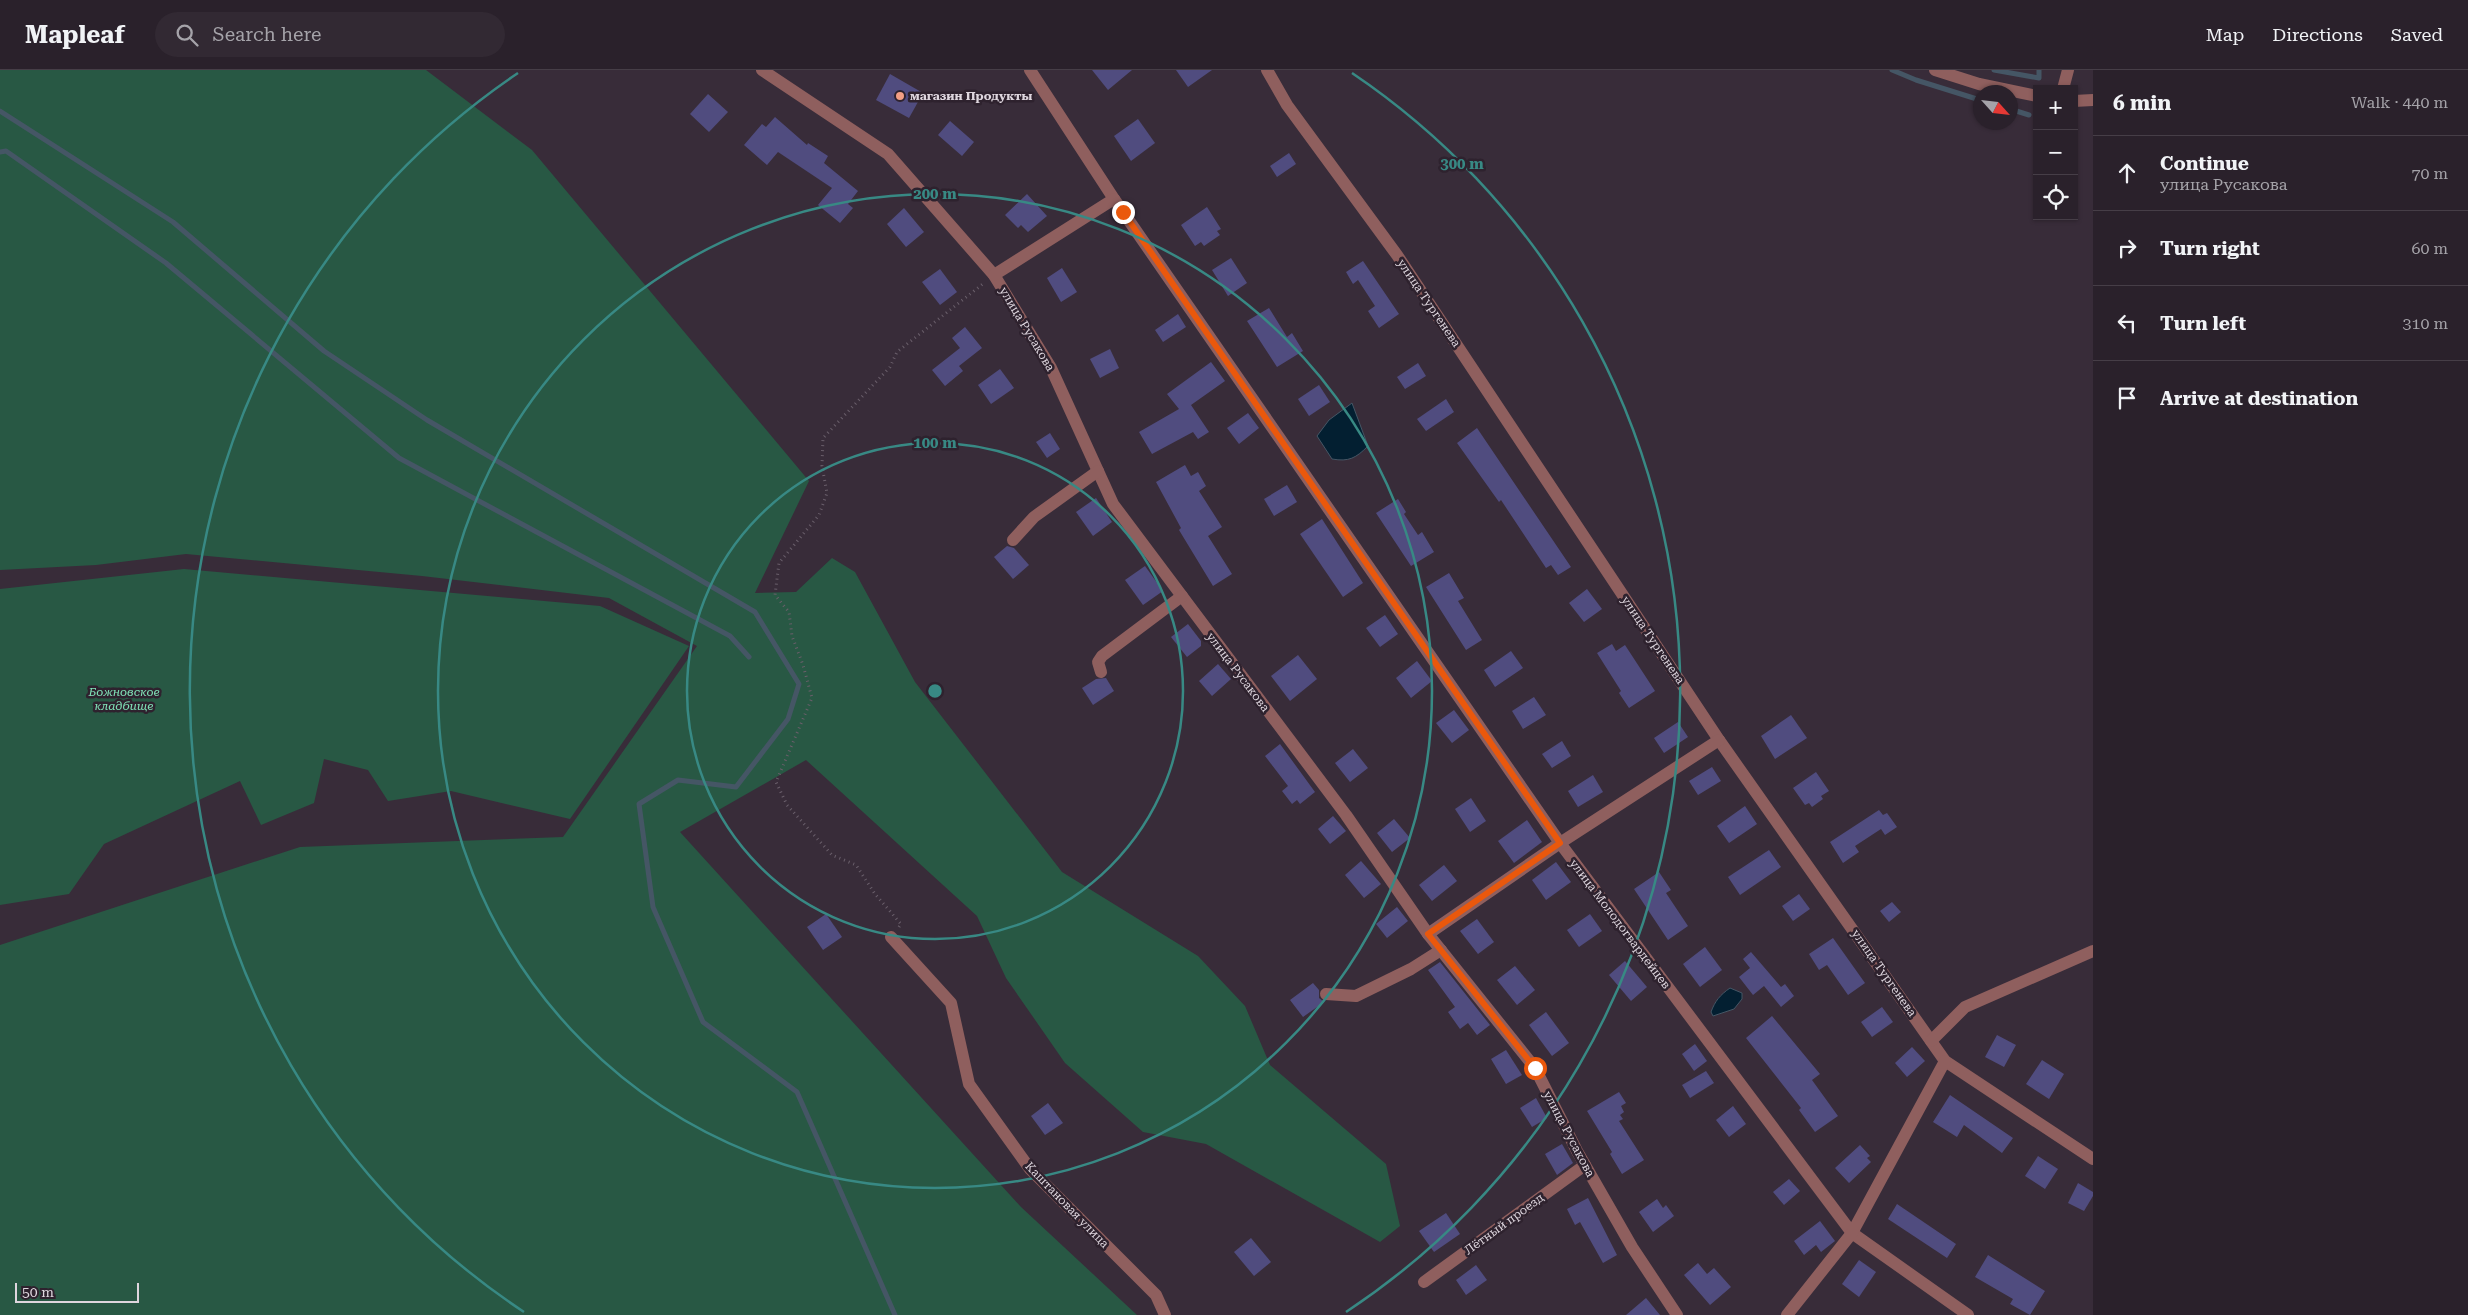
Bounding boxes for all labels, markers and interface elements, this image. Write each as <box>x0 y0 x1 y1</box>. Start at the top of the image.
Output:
search box <box>155 12 505 57</box>
text: Mapleaf <box>25 21 125 49</box>
icon: search <box>173 21 201 49</box>
text: Search here <box>213 23 321 46</box>
text: Map <box>2206 24 2244 45</box>
text: Directions <box>2272 24 2363 45</box>
text: Saved <box>2391 24 2443 45</box>
north arrow <box>1973 85 2018 130</box>
map controls <box>2033 85 2078 220</box>
button: + <box>2033 85 2078 130</box>
place label: магазин Продукты <box>910 89 1032 103</box>
marker: магазин Продукты <box>894 90 906 102</box>
text: 6 min <box>2113 91 2171 115</box>
text: Walk · 440 m <box>2351 93 2448 112</box>
button: − <box>2033 130 2078 175</box>
text: Continue <box>2160 152 2249 175</box>
text: 300 m <box>1440 155 1484 173</box>
icon: ahead <box>2113 159 2141 187</box>
text: 70 m <box>2411 164 2448 183</box>
button: locate <box>2033 175 2078 220</box>
text: улица Русакова <box>2160 175 2287 194</box>
text: 200 m <box>913 185 957 203</box>
route end <box>1112 201 1135 224</box>
icon: right <box>2113 234 2141 262</box>
text: Turn right <box>2160 237 2260 260</box>
text: 60 m <box>2411 239 2448 258</box>
street label: улица Тургенева <box>1394 256 1464 350</box>
street label: улица Русакова <box>996 284 1058 374</box>
icon: left <box>2113 309 2141 337</box>
text: Turn left <box>2160 312 2246 335</box>
text: 310 m <box>2402 314 2448 333</box>
icon: arrive <box>2113 384 2141 412</box>
text: Arrive at destination <box>2160 387 2358 410</box>
text: 100 m <box>913 434 957 452</box>
street label: улица Тургенева <box>1618 593 1688 687</box>
street label: улица Русакова <box>1204 630 1273 715</box>
centre of rings <box>926 682 944 700</box>
park label: Божновское кладбище <box>87 685 160 713</box>
street label: улица Молодогвардейцев <box>1567 856 1673 992</box>
street label: улица Тургенева <box>1849 927 1920 1020</box>
route start <box>1524 1057 1547 1080</box>
street label: улица Русакова <box>1540 1089 1598 1180</box>
street label: Каштановая улица <box>1022 1159 1112 1251</box>
street label: Лётный проезд <box>1462 1190 1547 1258</box>
scale bar <box>15 1280 139 1303</box>
text: 50 m <box>22 1284 54 1300</box>

